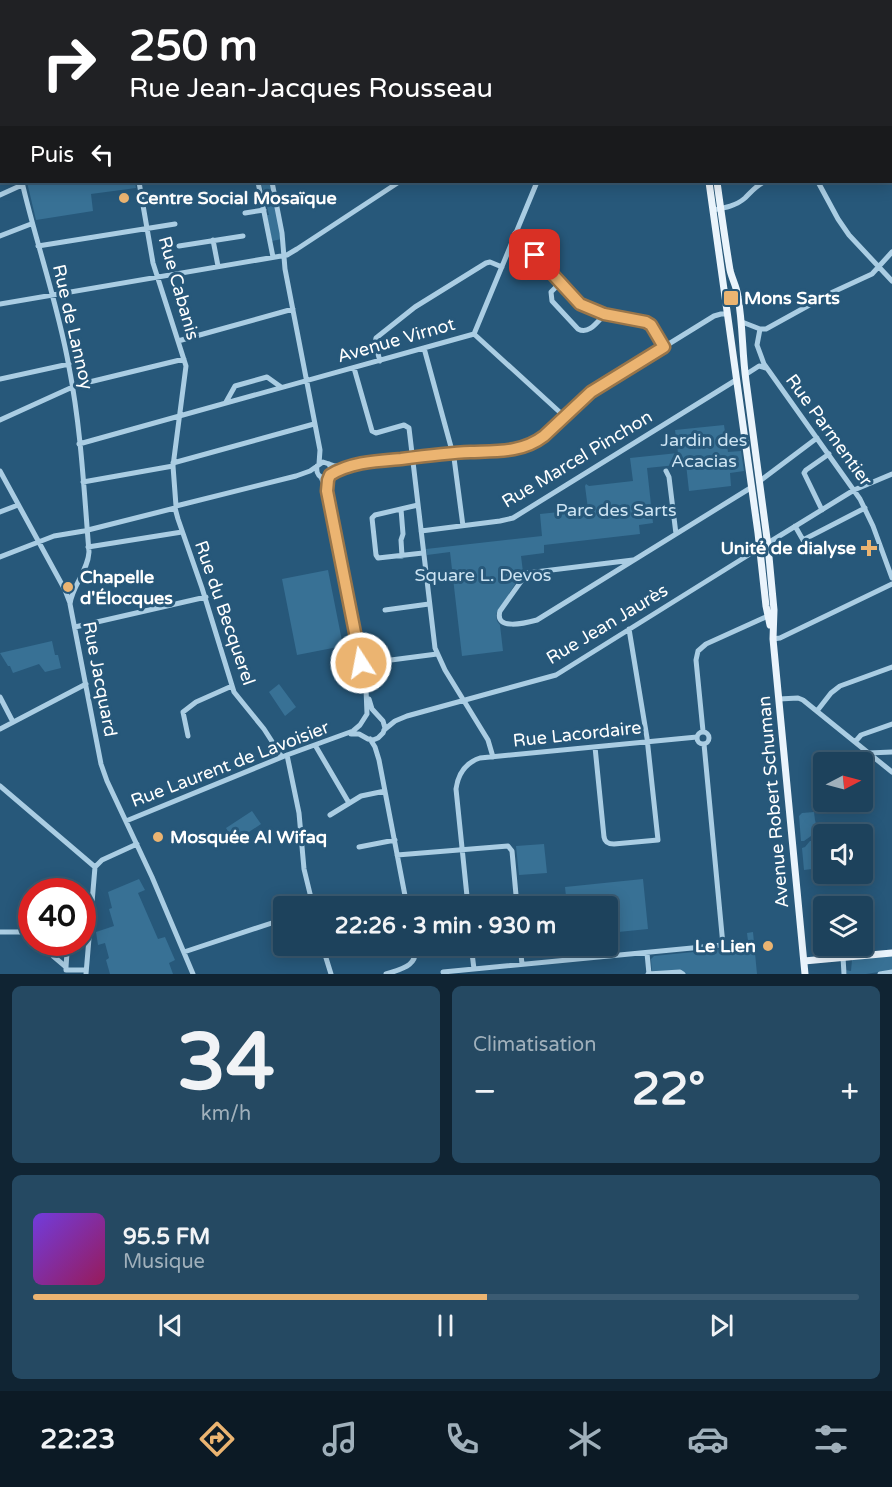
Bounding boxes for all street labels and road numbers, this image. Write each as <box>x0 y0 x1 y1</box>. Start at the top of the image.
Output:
street label: Rue Cabanis <box>154 234 204 342</box>
street label: Rue de Lannoy <box>48 262 98 392</box>
street label: Avenue Virnot <box>335 313 458 367</box>
street label: Rue Parmentier <box>781 370 877 490</box>
street label: Rue Marcel Pinchon <box>498 405 656 513</box>
street label: Rue du Becquerel <box>190 538 260 688</box>
street label: Rue Jean Jaurès <box>542 579 672 669</box>
street label: Rue Jacquard <box>78 619 122 739</box>
street label: Avenue Robert Schuman <box>753 695 793 909</box>
street label: Rue Laurent de Lavoisier <box>128 716 332 812</box>
street label: Rue Lacordaire <box>512 716 642 752</box>

